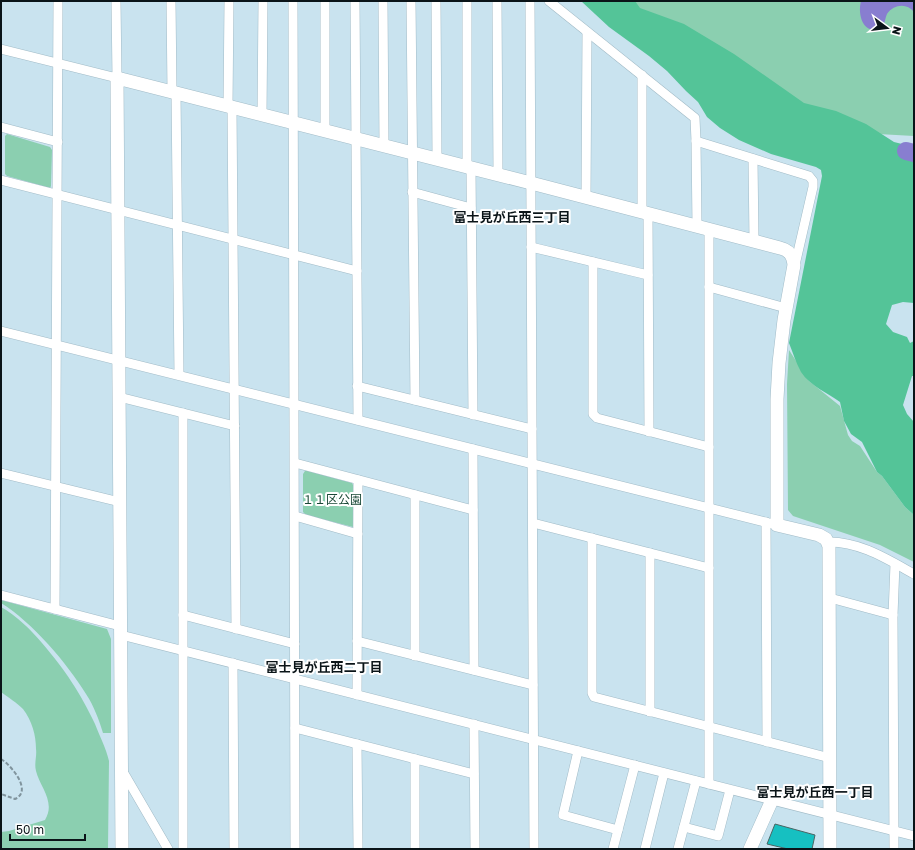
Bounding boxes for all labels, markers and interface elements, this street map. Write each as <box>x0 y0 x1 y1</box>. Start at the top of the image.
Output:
north arrow <box>867 8 907 48</box>
text: N <box>890 25 905 36</box>
district label: 富士見が丘西三丁目 <box>453 209 571 225</box>
park label: １１区公園 <box>302 492 362 507</box>
district label: 富士見が丘西二丁目 <box>265 659 383 675</box>
district label: 富士見が丘西一丁目 <box>756 784 874 800</box>
scale bar <box>10 816 85 842</box>
text: 50 m <box>16 822 44 837</box>

